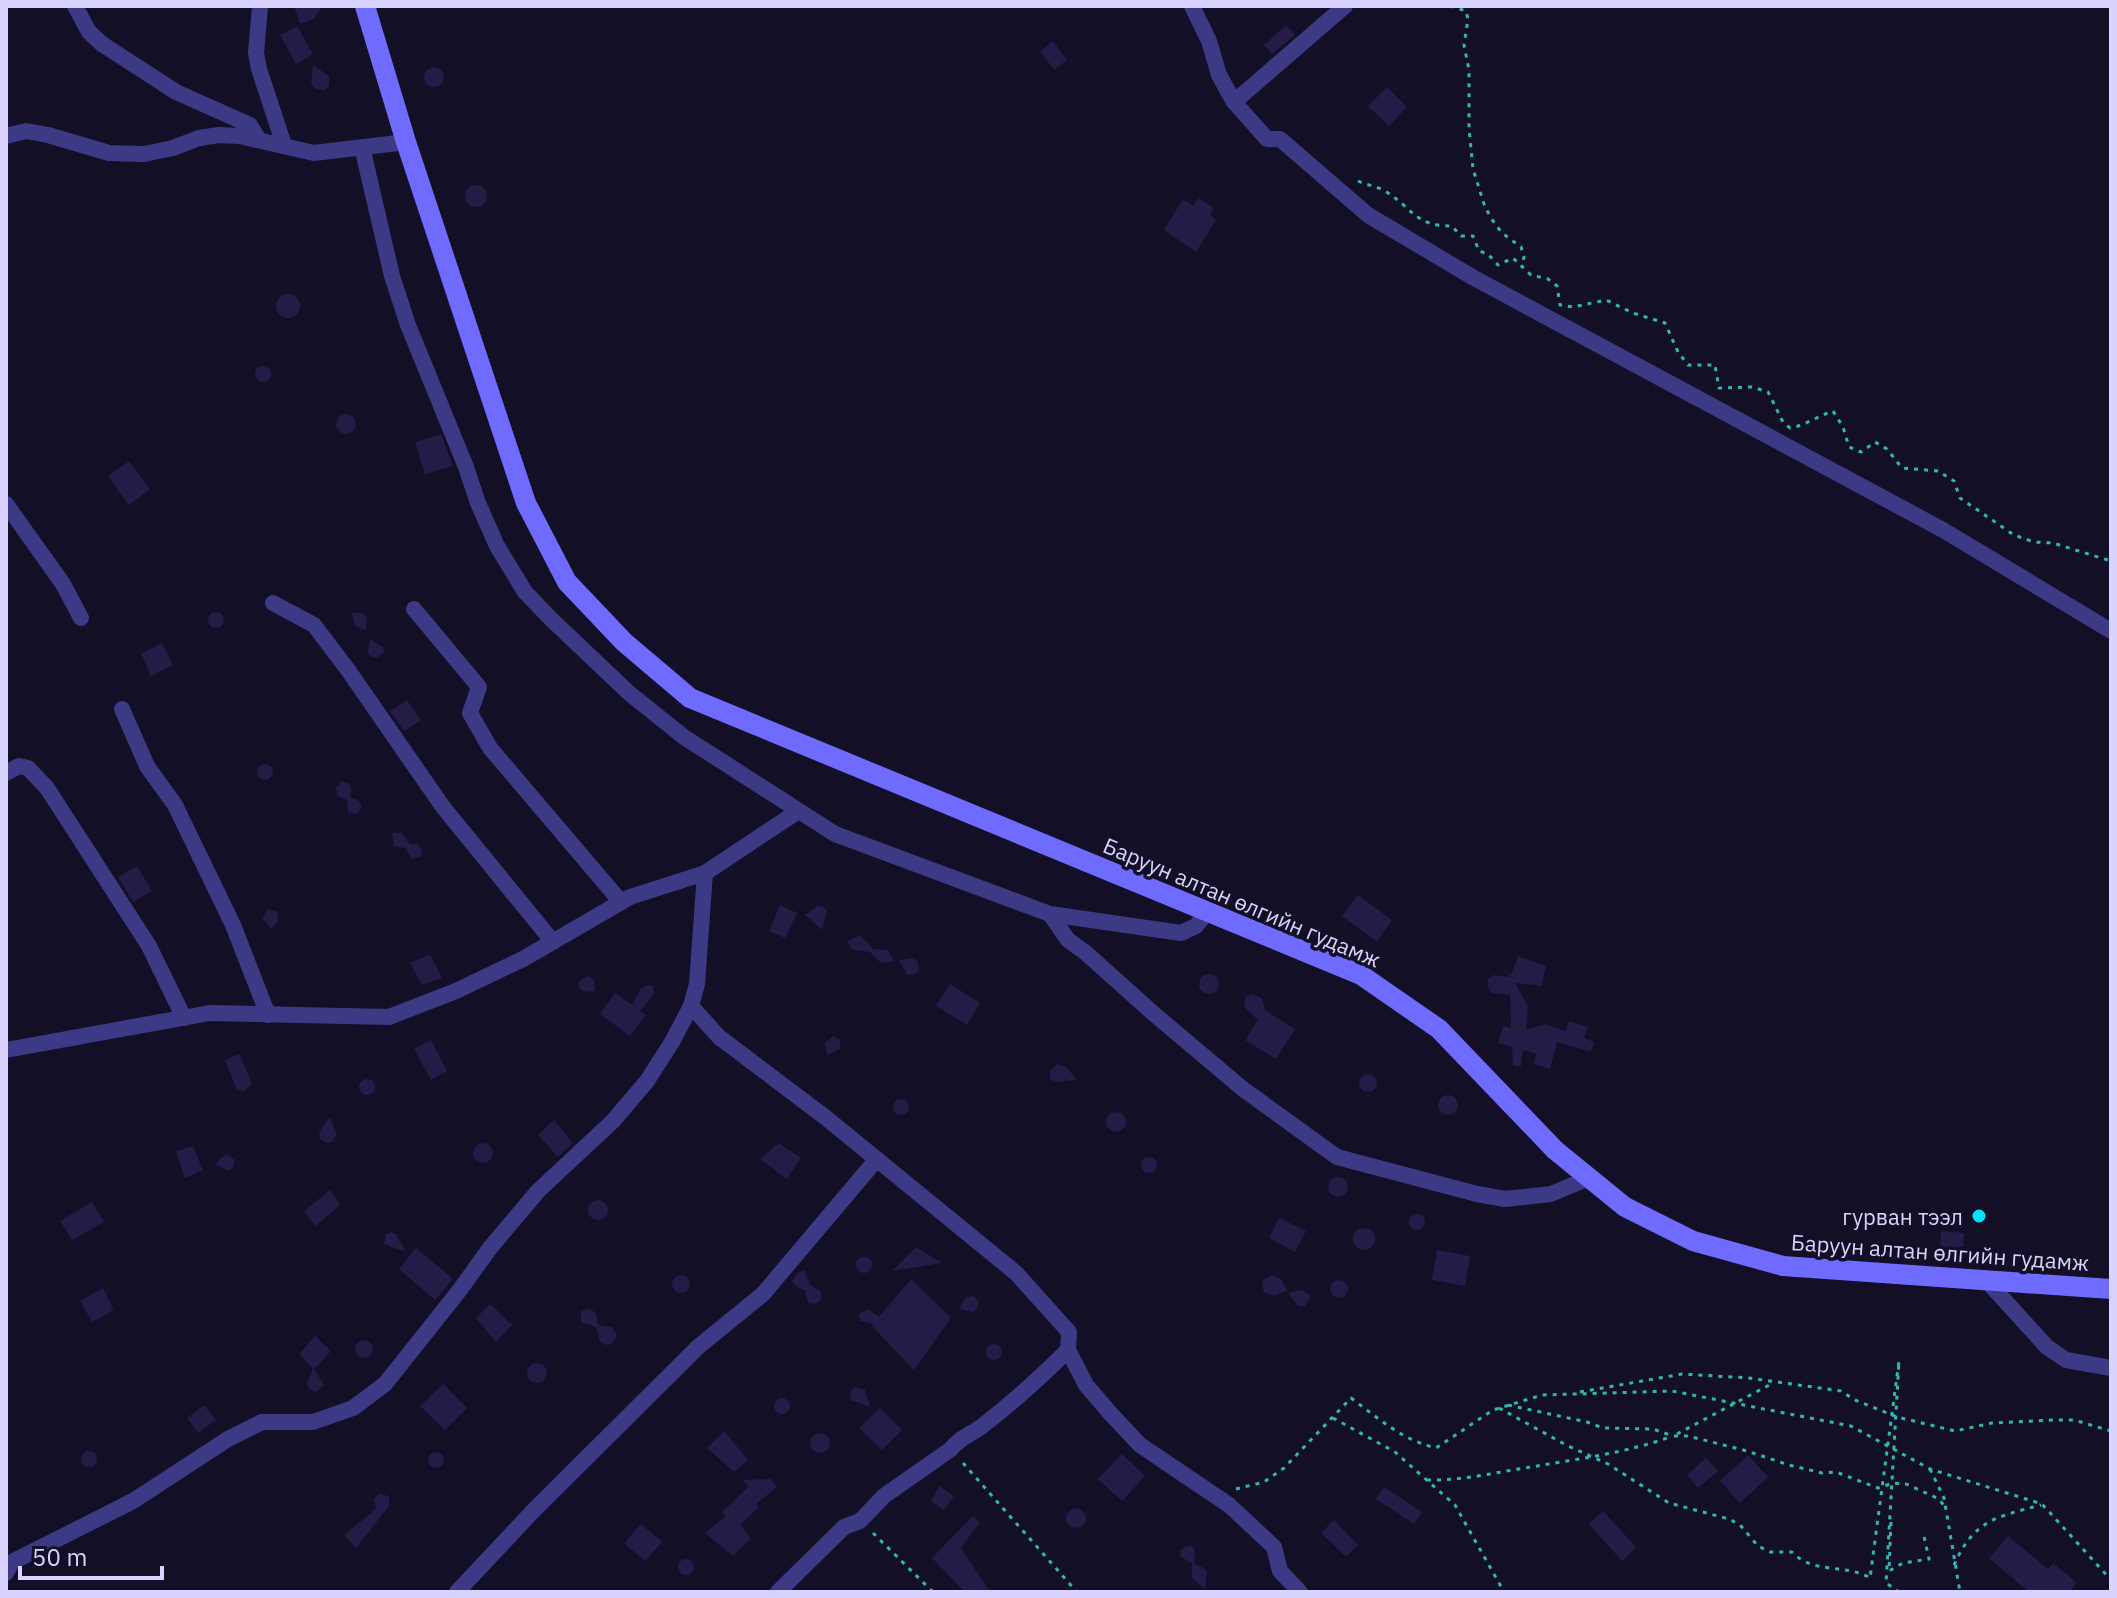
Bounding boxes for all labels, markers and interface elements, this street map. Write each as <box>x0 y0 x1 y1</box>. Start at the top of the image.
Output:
street label: Баруун алтан өлгийн гудамж <box>1099 830 1385 974</box>
place label: гурван тээл <box>1842 1202 1963 1231</box>
marker: гурван тээл <box>1970 1207 1988 1225</box>
street label: Баруун алтан өлгийн гудамж <box>1790 1227 2090 1277</box>
scale bar <box>20 1530 162 1580</box>
text: 50 m <box>32 1541 87 1573</box>

